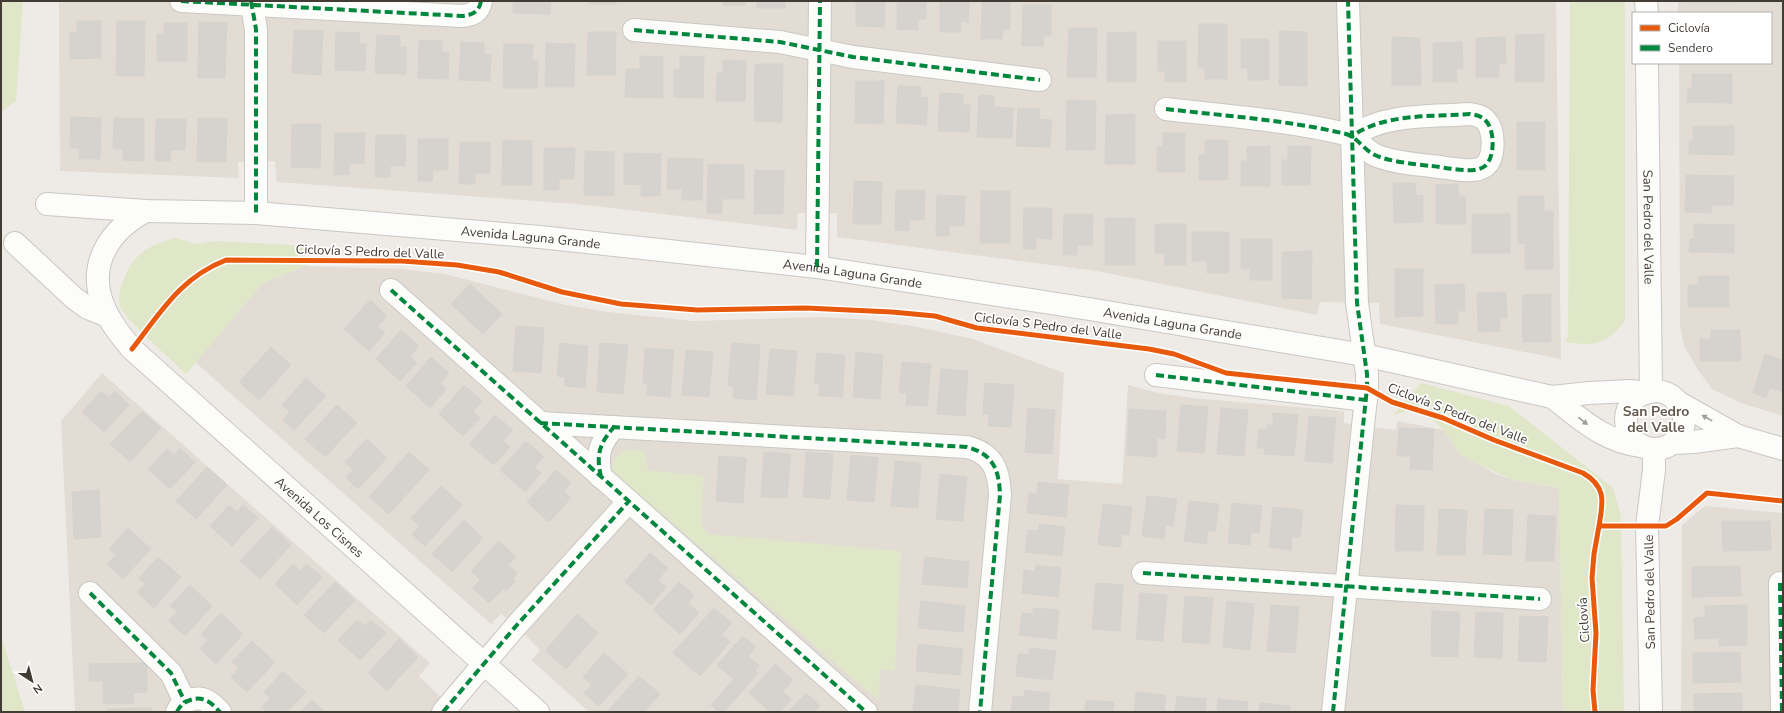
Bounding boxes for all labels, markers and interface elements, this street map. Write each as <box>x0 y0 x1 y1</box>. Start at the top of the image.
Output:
legend <box>1632 12 1772 64</box>
text: Ciclovía <box>1668 20 1710 36</box>
text: Sendero <box>1668 40 1713 56</box>
street label: San Pedro del Valle <box>1638 170 1658 285</box>
street label: Avenida Laguna Grande <box>460 222 601 254</box>
street label: Ciclovía S Pedro del Valle <box>295 240 445 264</box>
street label: Avenida Laguna Grande <box>782 255 923 293</box>
street label: Avenida Laguna Grande <box>1102 304 1243 344</box>
street label: Ciclovía S Pedro del Valle <box>973 308 1123 344</box>
street label: Ciclovía S Pedro del Valle <box>1385 379 1530 449</box>
district label: San Pedro del Valle <box>1623 402 1689 437</box>
one-way arrow <box>1701 415 1713 422</box>
one-way arrow <box>1577 416 1588 425</box>
street label: Avenida Los Cisnes <box>271 473 367 562</box>
street label: San Pedro del Valle <box>1640 535 1660 649</box>
street label: Ciclovía <box>1573 597 1595 643</box>
north arrow <box>12 661 52 701</box>
text: N <box>30 680 45 697</box>

